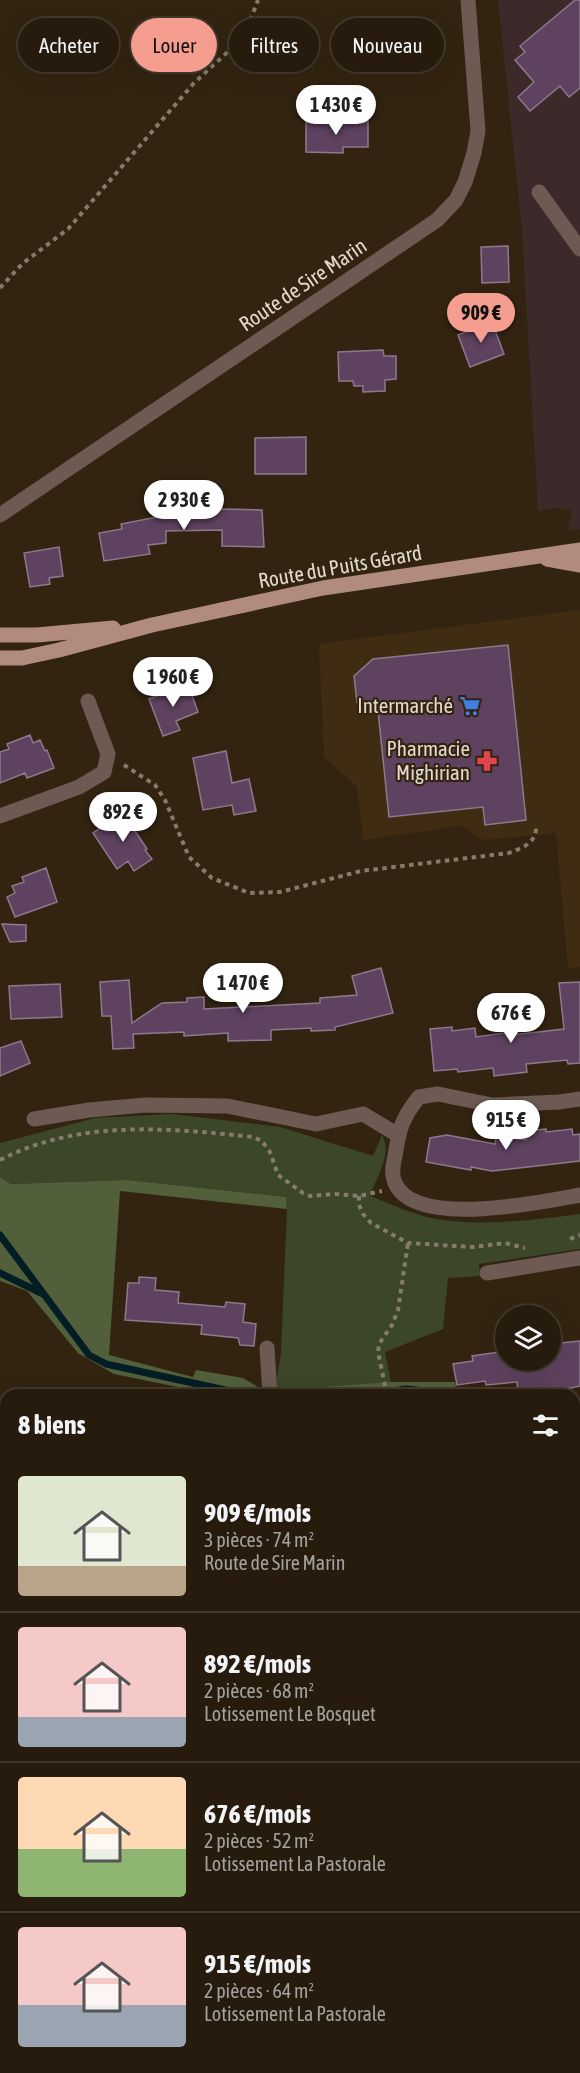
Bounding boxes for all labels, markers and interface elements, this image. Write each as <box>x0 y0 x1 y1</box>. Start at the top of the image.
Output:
chip: Acheter <box>18 18 119 72</box>
chip: Louer <box>131 18 217 72</box>
chip: Filtres <box>229 18 319 72</box>
chip: Nouveau <box>331 18 444 72</box>
pin: 1 430 € <box>281 85 391 136</box>
text: 1 430 € <box>310 93 362 116</box>
street label: Route de Sire Marin <box>234 233 371 336</box>
pin: 909 € <box>439 293 523 344</box>
text: 909 € <box>461 301 501 324</box>
pin: 2 930 € <box>129 480 239 531</box>
text: 2 930 € <box>158 488 210 511</box>
street label: Route du Puits Gérard <box>256 540 424 592</box>
pin: 1 960 € <box>118 657 228 708</box>
text: 1 960 € <box>147 665 199 688</box>
place label: Intermarché <box>357 693 453 717</box>
supermarket icon: Intermarché <box>458 694 482 718</box>
place label: Pharmacie Mighirian <box>387 736 470 784</box>
pharmacy icon: Pharmacie Mighirian <box>475 749 499 773</box>
pin: 892 € <box>81 792 165 843</box>
text: 892 € <box>103 800 143 823</box>
pin: 1 470 € <box>188 963 298 1014</box>
text: 1 470 € <box>217 971 269 994</box>
pin: 676 € <box>469 993 553 1044</box>
text: 676 € <box>491 1001 531 1024</box>
pin: 915 € <box>464 1100 548 1151</box>
text: 915 € <box>486 1108 526 1131</box>
map controls <box>495 1305 561 1371</box>
button: layers <box>495 1305 561 1371</box>
icon: filters <box>529 1409 562 1442</box>
text: 8 biens <box>18 1410 86 1440</box>
text: 909 €/mois <box>204 1498 311 1528</box>
icon: home <box>66 1500 138 1572</box>
text: 3 pièces · 74 m² <box>204 1528 314 1551</box>
text: Route de Sire Marin <box>204 1551 345 1574</box>
text: 892 €/mois <box>204 1649 311 1679</box>
icon: home <box>66 1651 138 1723</box>
text: 2 pièces · 68 m² <box>204 1679 314 1702</box>
text: Lotissement Le Bosquet <box>204 1702 376 1725</box>
text: 676 €/mois <box>204 1799 311 1829</box>
icon: home <box>66 1801 138 1873</box>
text: 2 pièces · 52 m² <box>204 1829 314 1852</box>
text: Lotissement La Pastorale <box>204 1852 386 1875</box>
text: 915 €/mois <box>204 1949 311 1979</box>
icon: home <box>66 1951 138 2023</box>
text: 2 pièces · 64 m² <box>204 1979 314 2002</box>
text: Lotissement La Pastorale <box>204 2002 386 2025</box>

